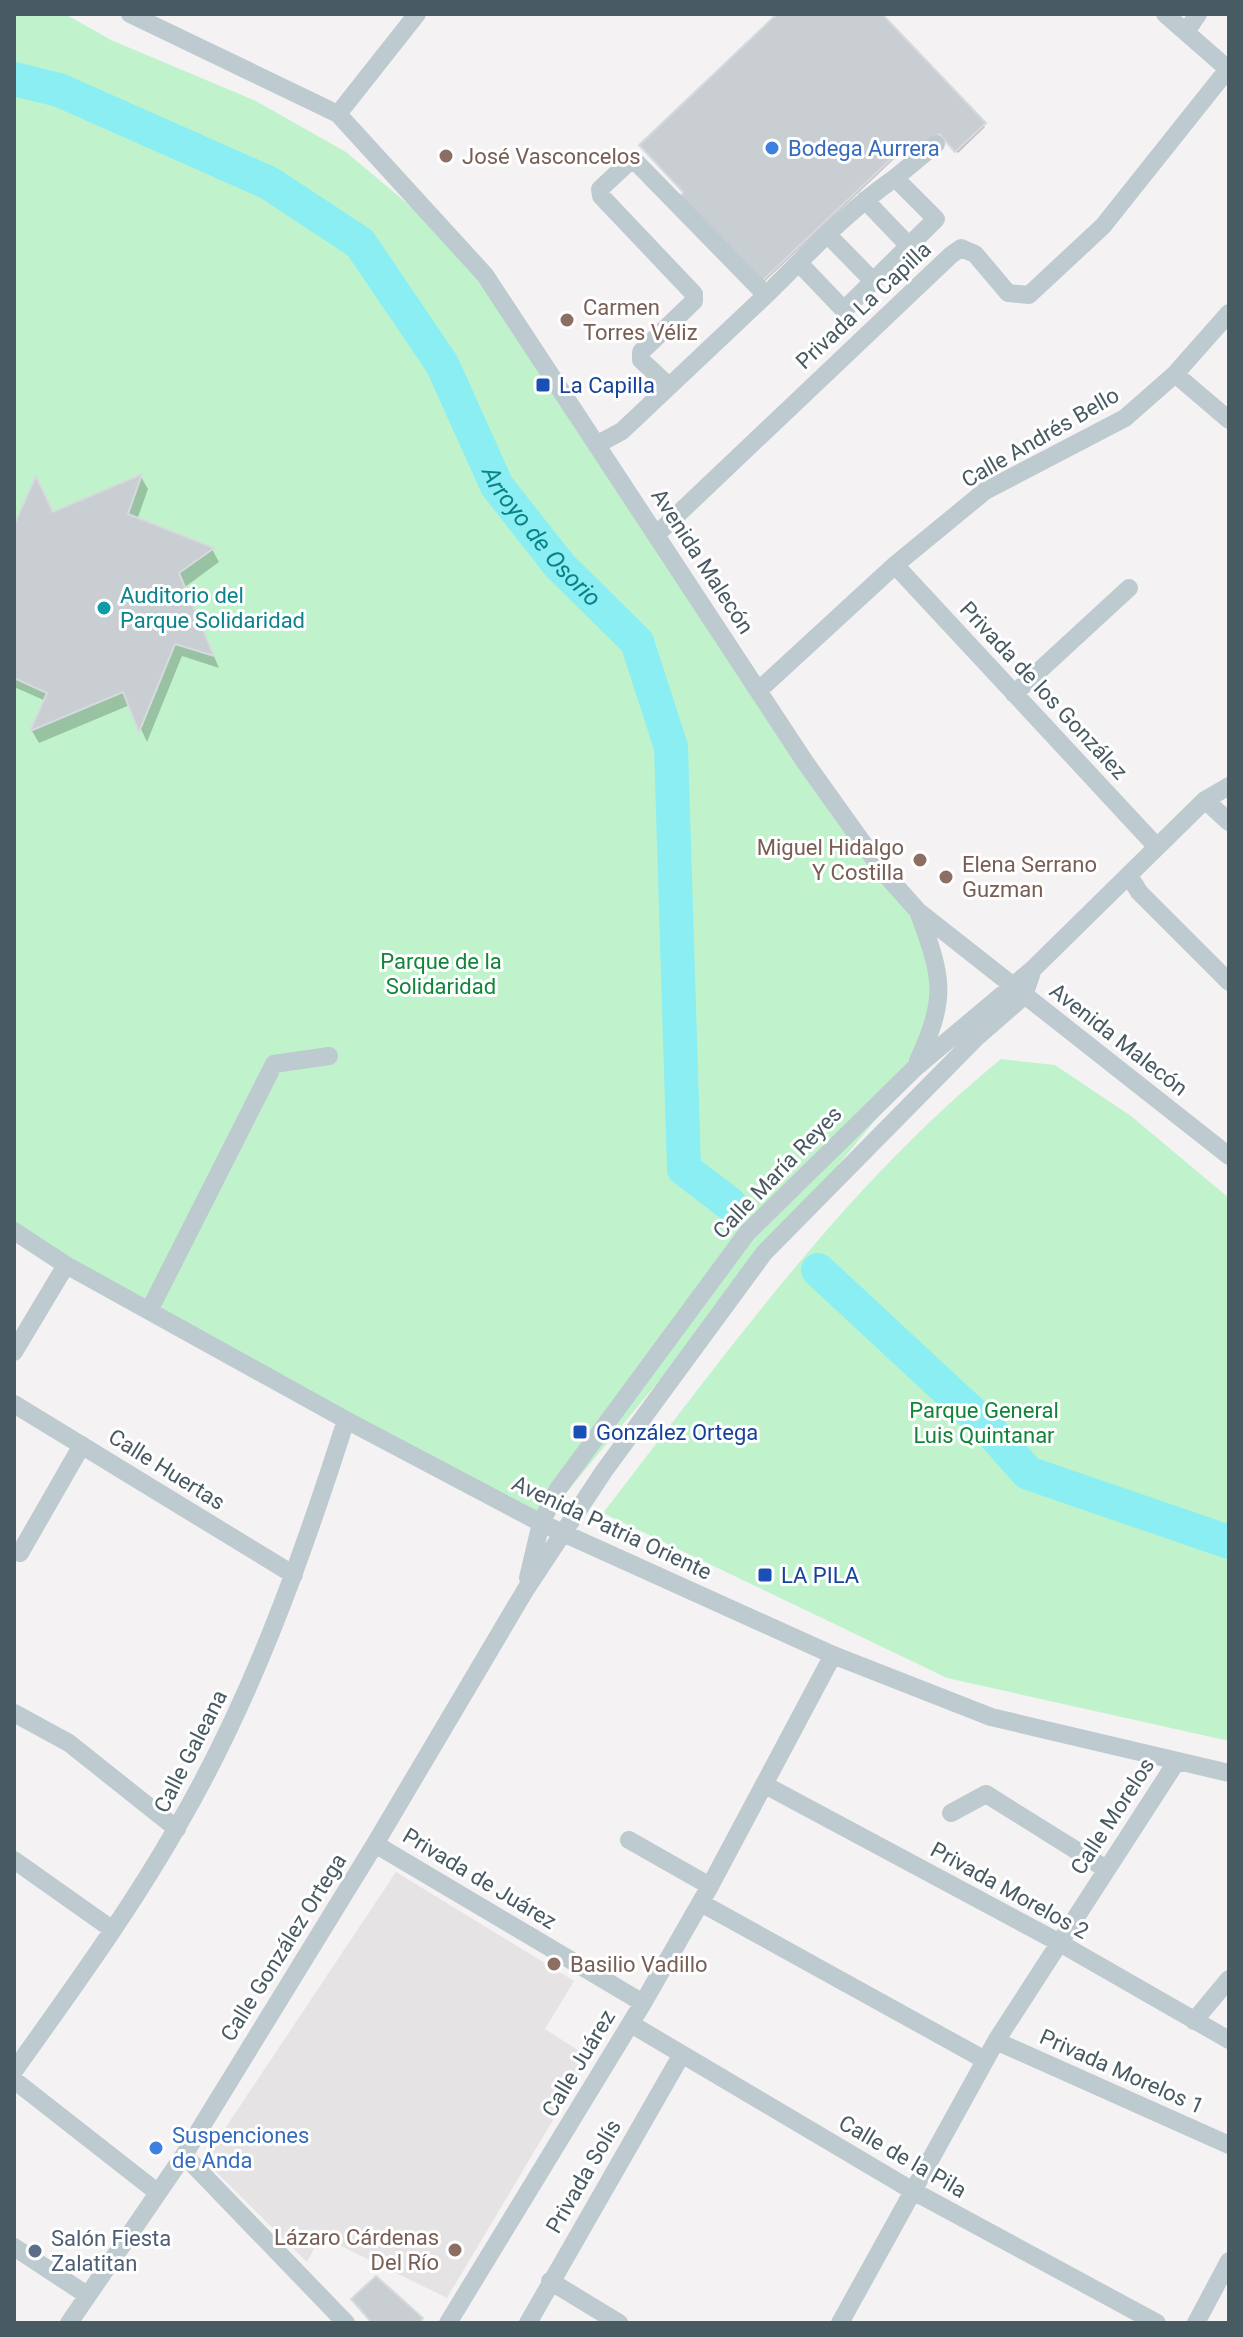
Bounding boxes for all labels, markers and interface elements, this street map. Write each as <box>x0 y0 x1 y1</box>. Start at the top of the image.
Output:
place label: Bodega Aurrera <box>788 136 940 161</box>
marker: Bodega Aurrera <box>763 139 781 157</box>
place label: José Vasconcelos <box>462 144 641 169</box>
marker: José Vasconcelos <box>437 147 455 165</box>
street label: Privada La Capilla <box>791 237 936 374</box>
place label: Carmen Torres Véliz <box>583 295 698 345</box>
marker: Carmen Torres Véliz <box>558 311 576 329</box>
place label: La Capilla <box>559 373 655 398</box>
marker: La Capilla <box>534 376 552 394</box>
street label: Calle Andrés Bello <box>957 382 1123 493</box>
water label: Arroyo de Osorio <box>476 461 607 612</box>
street label: Avenida Malecón <box>646 484 759 638</box>
place label: Auditorio del Parque Solidaridad <box>120 583 305 633</box>
street label: Privada de los González <box>955 596 1133 784</box>
marker: Auditorio del Parque Solidaridad <box>95 599 113 617</box>
place label: Miguel Hidalgo Y Costilla <box>757 835 904 885</box>
marker: Miguel Hidalgo Y Costilla <box>911 851 929 869</box>
place label: Elena Serrano Guzman <box>962 852 1097 902</box>
marker: Elena Serrano Guzman <box>937 868 955 886</box>
park label: Parque de la Solidaridad <box>380 949 502 999</box>
street label: Avenida Malecón <box>1045 978 1192 1101</box>
street label: Calle María Reyes <box>708 1101 847 1244</box>
park label: Parque General Luis Quintanar <box>909 1398 1059 1448</box>
place label: González Ortega <box>596 1420 758 1445</box>
marker: González Ortega <box>571 1423 589 1441</box>
street label: Calle Huertas <box>104 1424 229 1515</box>
street label: Avenida Patria Oriente <box>508 1470 715 1585</box>
place label: LA PILA <box>781 1563 860 1588</box>
marker: LA PILA <box>756 1566 774 1584</box>
street label: Calle Galeana <box>149 1686 232 1817</box>
street label: Calle Morelos <box>1065 1753 1159 1879</box>
street label: Privada de Juárez <box>398 1823 561 1934</box>
street label: Privada Morelos 2 <box>926 1837 1093 1944</box>
street label: Calle González Ortega <box>215 1849 351 2046</box>
place label: Basilio Vadillo <box>570 1952 708 1977</box>
marker: Basilio Vadillo <box>545 1955 563 1973</box>
street label: Calle Juárez <box>537 2005 620 2121</box>
street label: Privada Morelos 1 <box>1036 2024 1208 2119</box>
street label: Calle de la Pila <box>835 2110 971 2203</box>
street label: Privada Solís <box>541 2115 626 2237</box>
place label: Suspenciones de Anda <box>172 2123 309 2173</box>
marker: Suspenciones de Anda <box>147 2139 165 2157</box>
place label: Lázaro Cárdenas Del Río <box>274 2225 439 2275</box>
place label: Salón Fiesta Zalatitan <box>51 2226 171 2276</box>
marker: Lázaro Cárdenas Del Río <box>446 2241 464 2259</box>
marker: Salón Fiesta Zalatitan <box>26 2242 44 2260</box>

